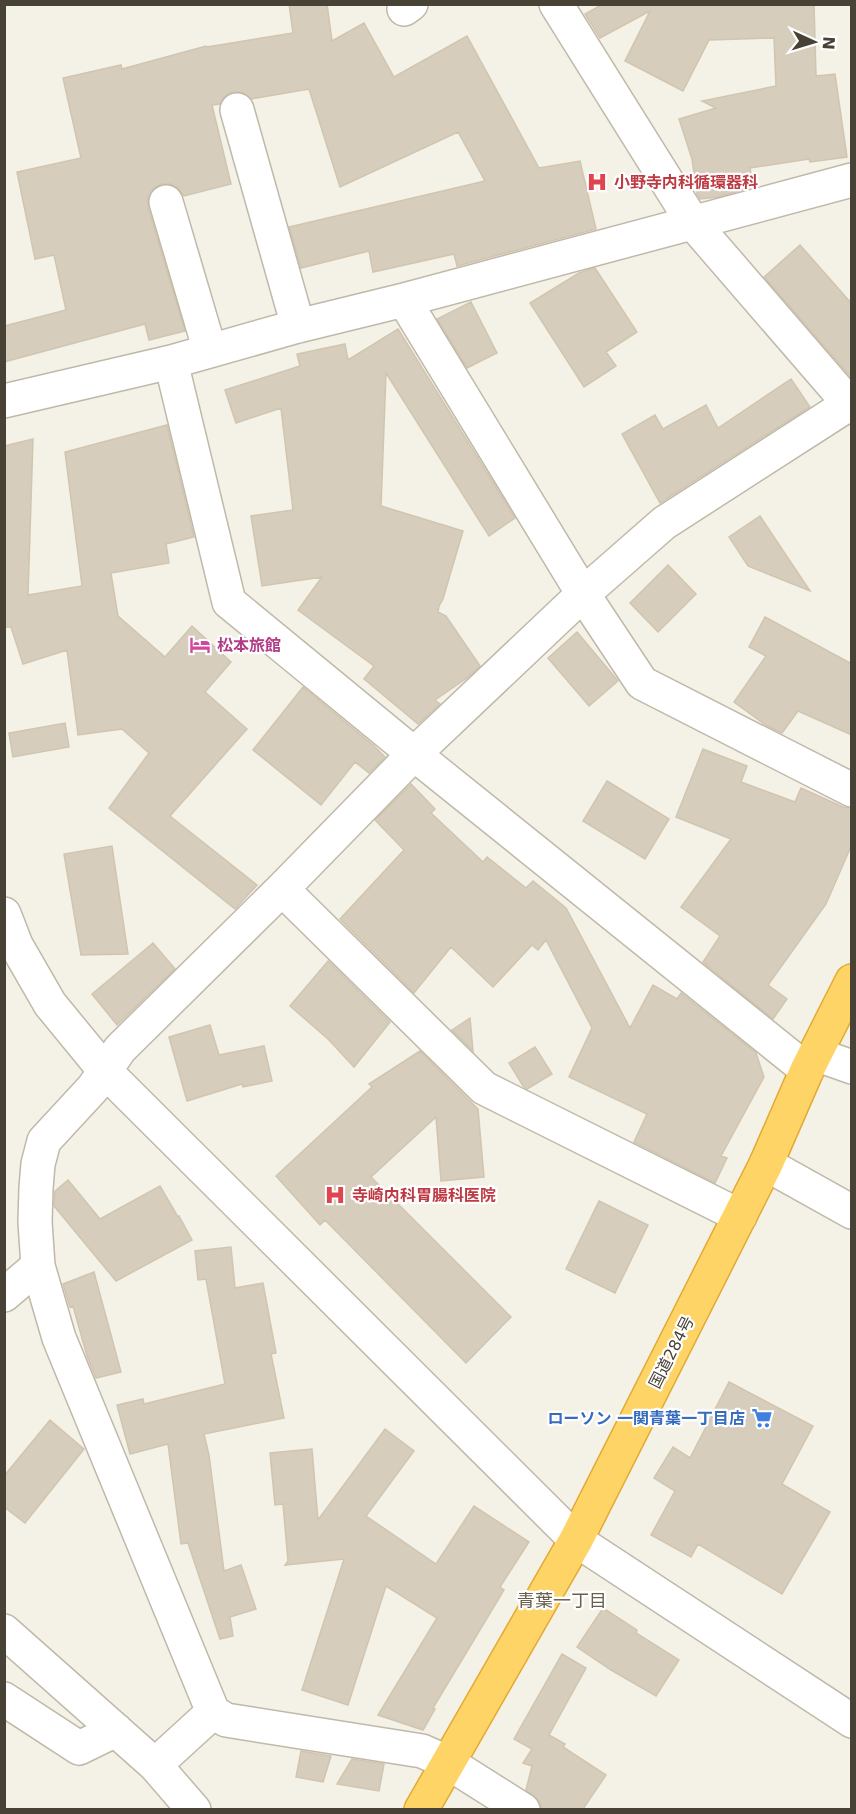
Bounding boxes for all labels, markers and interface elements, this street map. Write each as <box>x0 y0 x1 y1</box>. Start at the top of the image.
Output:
north arrow <box>784 12 844 72</box>
text: N <box>819 36 838 50</box>
hospital icon: 小野寺内科循環器科 <box>585 170 609 194</box>
place label: 小野寺内科循環器科 <box>614 173 758 192</box>
hotel icon: 松本旅館 <box>188 633 212 657</box>
place label: 松本旅館 <box>217 636 281 655</box>
hospital icon: 寺崎内科胃腸科医院 <box>323 1183 347 1207</box>
place label: 寺崎内科胃腸科医院 <box>352 1186 496 1205</box>
street label: 国道284号 <box>645 1313 698 1392</box>
supermarket icon: ローソン 一関青葉一丁目店 <box>750 1406 774 1430</box>
place label: ローソン 一関青葉一丁目店 <box>547 1409 745 1428</box>
district label: 青葉一丁目 <box>517 1590 607 1611</box>

